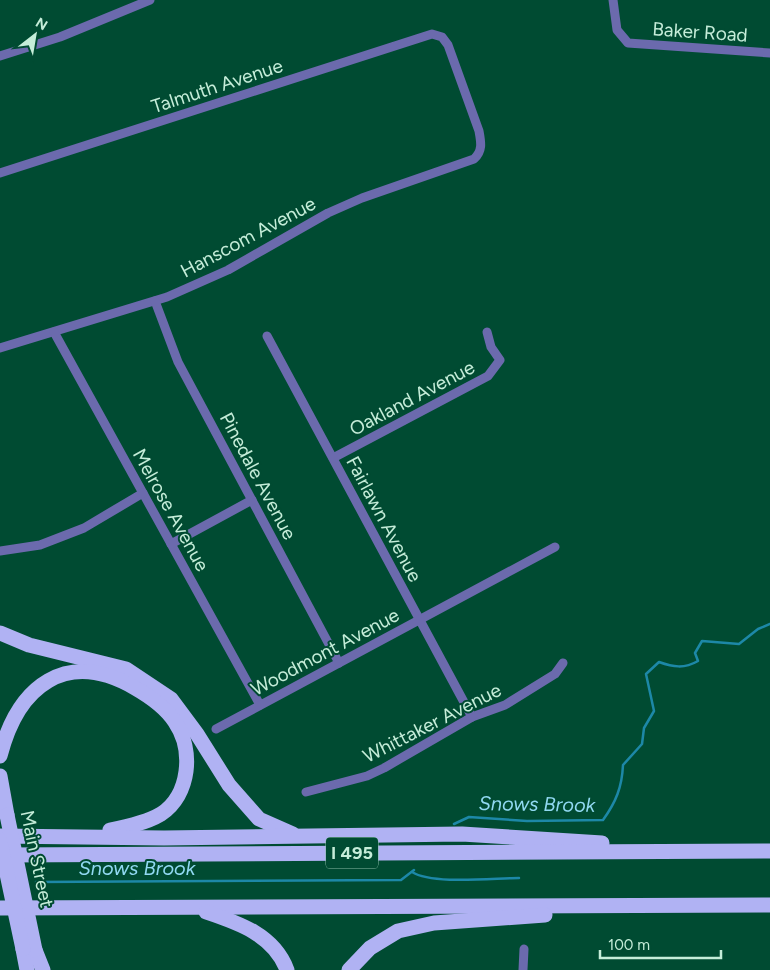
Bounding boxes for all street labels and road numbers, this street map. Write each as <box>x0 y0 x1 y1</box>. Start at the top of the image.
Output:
street label: Baker Road <box>652 17 748 47</box>
street label: Talmuth Avenue <box>148 54 286 118</box>
street label: Hanscom Avenue <box>176 192 320 282</box>
street label: Oakland Avenue <box>346 355 478 441</box>
street label: Pinedale Avenue <box>215 408 301 544</box>
street label: Melrose Avenue <box>128 445 214 575</box>
street label: Fairlawn Avenue <box>341 452 427 586</box>
street label: Woodmont Avenue <box>247 603 403 701</box>
street label: Whittaker Avenue <box>359 678 505 768</box>
street label: Main Street <box>15 808 59 910</box>
road number: I 495 <box>326 838 378 868</box>

